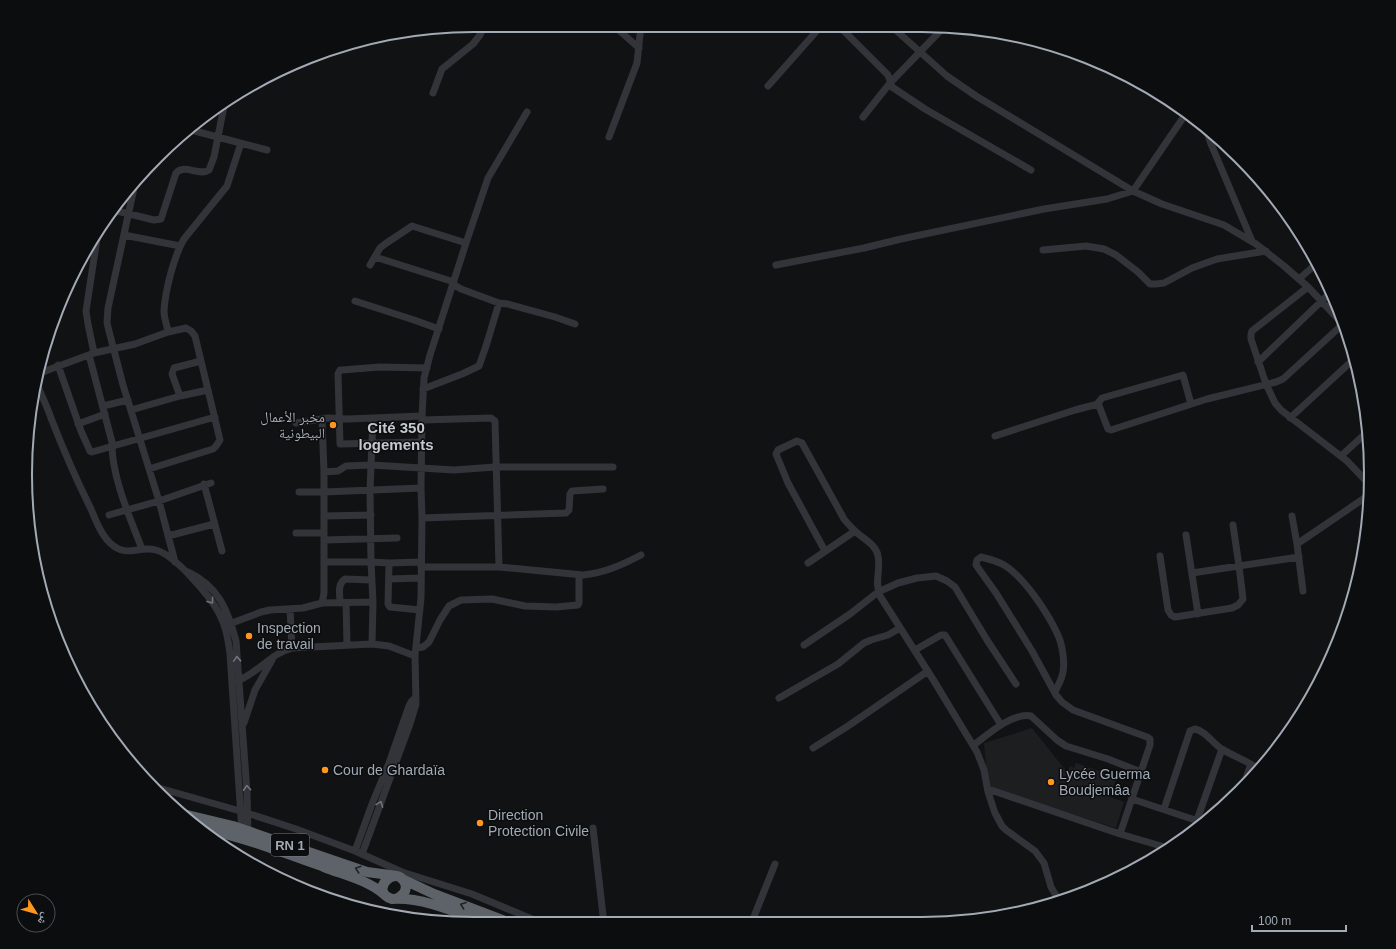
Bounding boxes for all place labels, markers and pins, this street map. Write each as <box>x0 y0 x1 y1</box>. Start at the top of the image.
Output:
place label: مخبر الأعمال البيطونية <box>260 409 325 442</box>
marker: مخبر الأعمال البيطونية <box>328 420 338 430</box>
place label: Inspection de travail <box>257 620 321 652</box>
marker: Inspection de travail <box>244 631 254 641</box>
place label: Cour de Ghardaïa <box>333 762 445 778</box>
marker: Cour de Ghardaïa <box>320 765 330 775</box>
place label: Lycée Guerma Boudjemâa <box>1059 766 1151 798</box>
marker: Lycée Guerma Boudjemâa <box>1046 777 1056 787</box>
place label: Direction Protection Civile <box>488 807 589 839</box>
marker: Direction Protection Civile <box>475 818 485 828</box>

